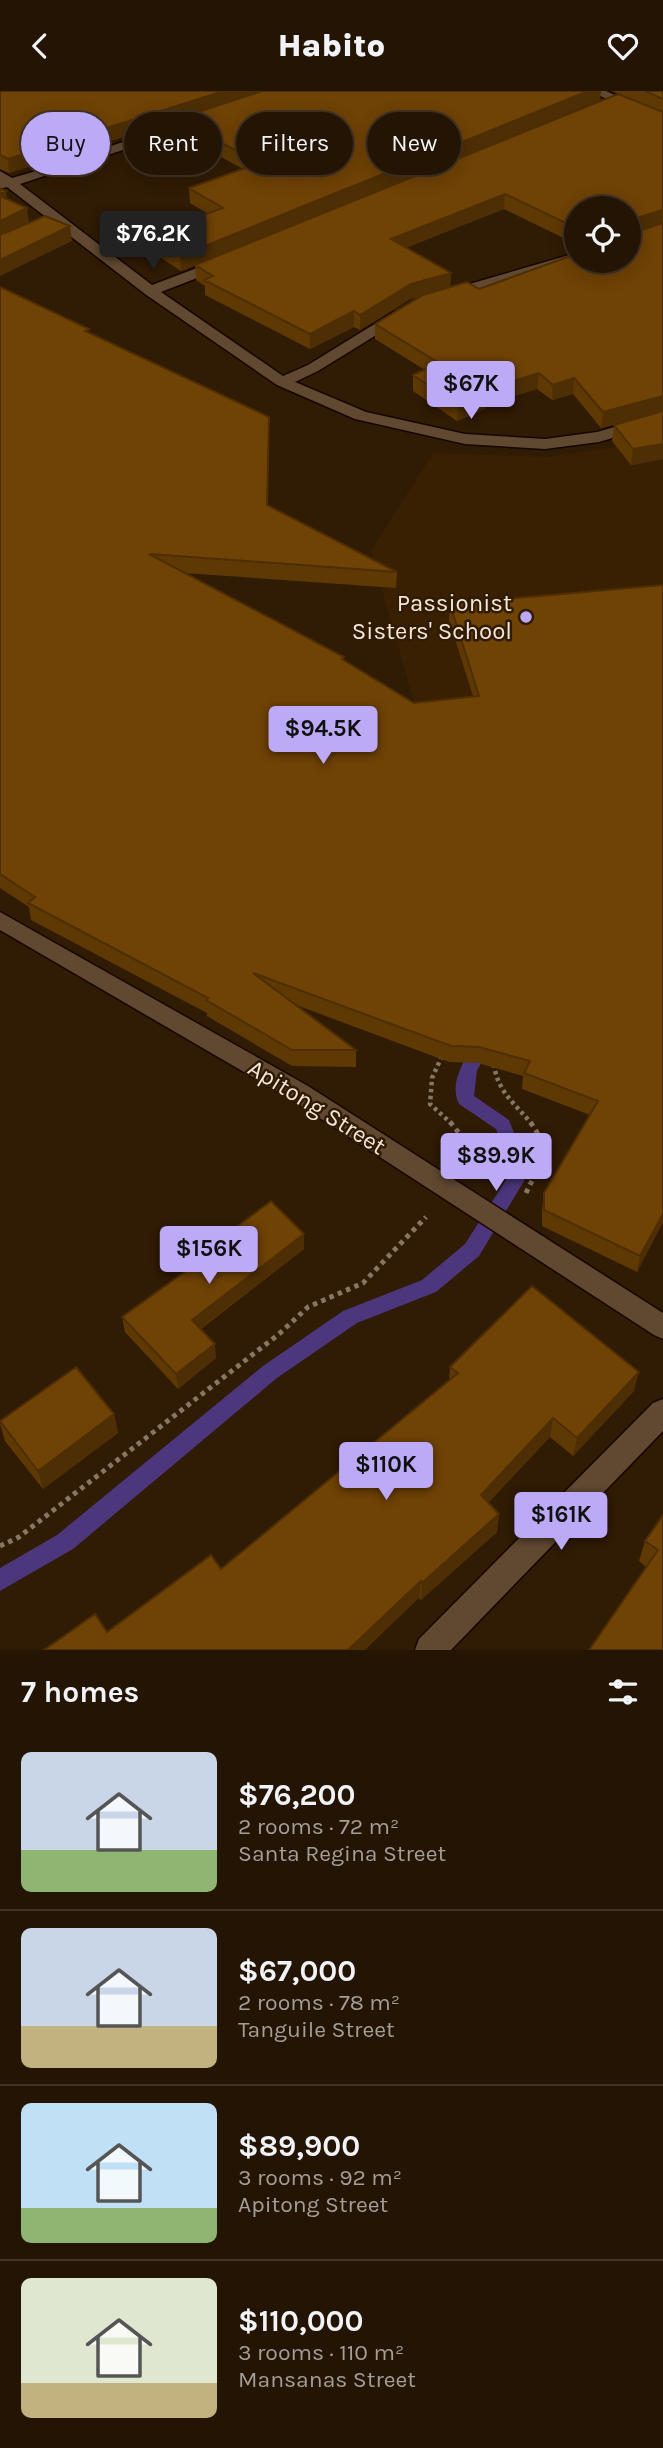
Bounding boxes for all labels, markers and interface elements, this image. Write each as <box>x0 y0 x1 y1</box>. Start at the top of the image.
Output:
icon: back <box>21 27 59 65</box>
text: Habito <box>278 27 385 64</box>
icon: heart <box>604 27 642 65</box>
chip: Buy <box>21 112 110 175</box>
chip: Rent <box>124 112 222 175</box>
chip: Filters <box>236 112 353 175</box>
chip: New <box>367 112 461 175</box>
map controls <box>564 196 641 273</box>
button: locate <box>564 196 641 273</box>
pin: $76.2K <box>96 211 210 271</box>
text: $76.2K <box>115 220 191 247</box>
pin: $67K <box>430 361 512 421</box>
text: $67K <box>443 370 499 397</box>
place label: Passionist Sisters' School <box>352 589 512 645</box>
marker: Passionist Sisters' School <box>518 609 534 625</box>
pin: $94.5K <box>266 707 380 766</box>
text: $94.5K <box>285 715 361 742</box>
street label: Apitong Street <box>243 1054 391 1160</box>
pin: $89.9K <box>439 1133 553 1193</box>
text: $89.9K <box>457 1142 535 1169</box>
pin: $156K <box>160 1227 258 1286</box>
text: $156K <box>176 1235 242 1262</box>
pin: $110K <box>337 1443 435 1502</box>
text: $110K <box>355 1451 417 1478</box>
pin: $161K <box>512 1493 610 1552</box>
text: $161K <box>530 1501 592 1528</box>
icon: filters <box>604 1673 642 1711</box>
text: 7 homes <box>21 1674 139 1710</box>
text: $76,200 <box>238 1777 356 1813</box>
icon: home <box>77 1780 161 1864</box>
text: 2 rooms · 72 m² <box>238 1813 399 1840</box>
text: Santa Regina Street <box>238 1840 446 1867</box>
text: $67,000 <box>238 1953 356 1989</box>
icon: home <box>77 1956 161 2040</box>
text: 2 rooms · 78 m² <box>238 1989 400 2016</box>
text: Tanguile Street <box>238 2016 395 2043</box>
text: $89,900 <box>238 2128 360 2164</box>
icon: home <box>77 2131 161 2215</box>
text: 3 rooms · 92 m² <box>238 2164 402 2191</box>
text: Apitong Street <box>238 2191 388 2218</box>
text: $110,000 <box>238 2303 364 2339</box>
icon: home <box>77 2306 161 2390</box>
text: 3 rooms · 110 m² <box>238 2339 404 2366</box>
text: Mansanas Street <box>238 2366 416 2393</box>

